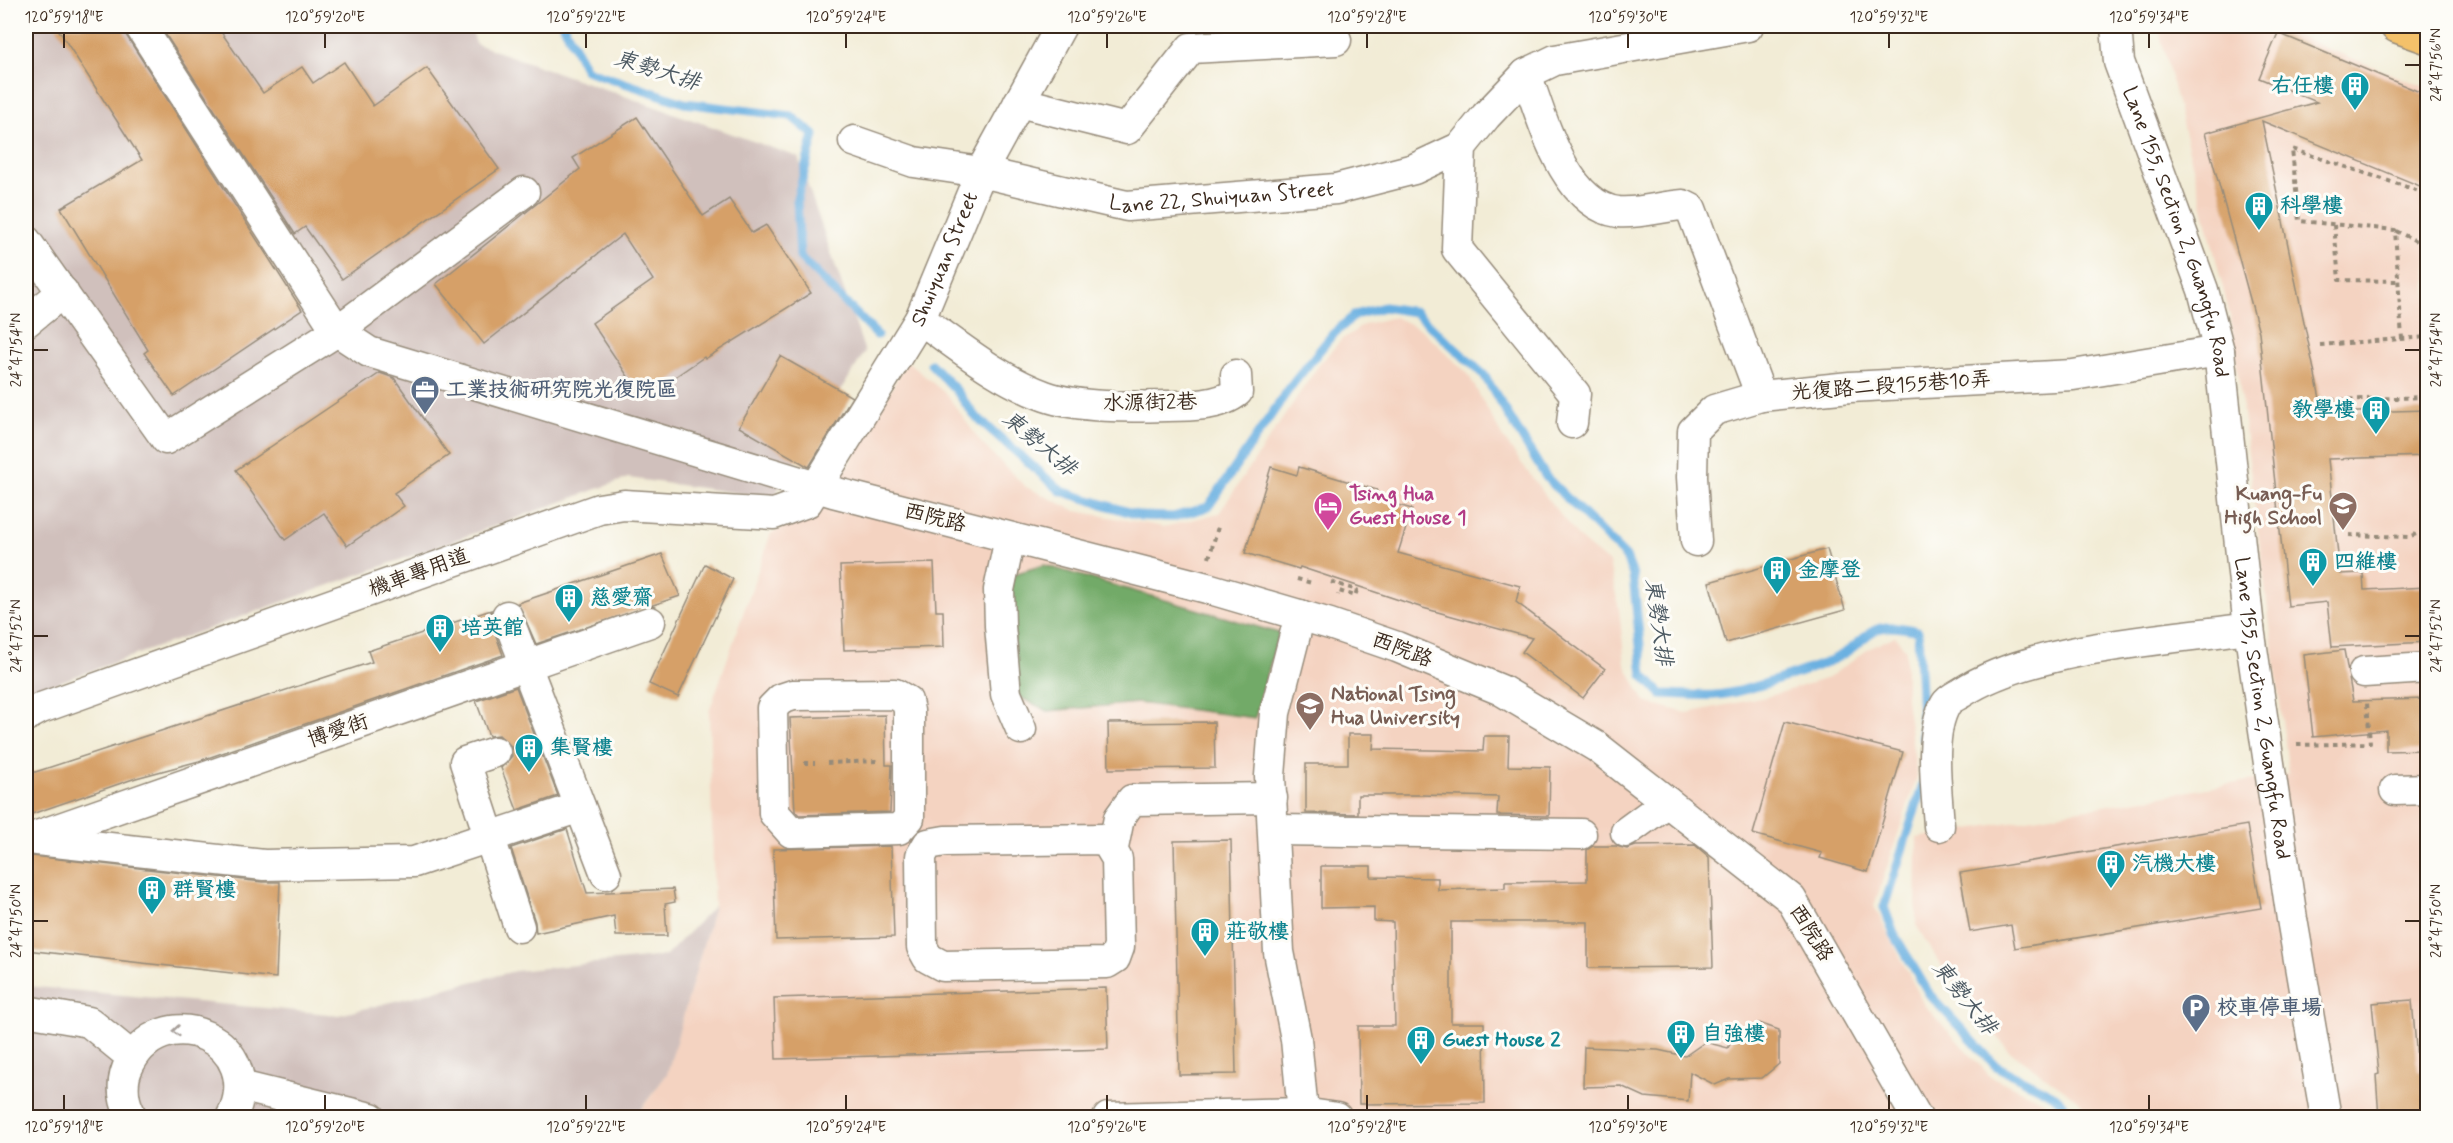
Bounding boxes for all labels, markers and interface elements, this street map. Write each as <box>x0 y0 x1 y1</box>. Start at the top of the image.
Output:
text: 120°59'18"E <box>25 8 104 28</box>
text: 120°59'20"E <box>285 8 365 28</box>
text: 120°59'22"E <box>546 8 626 28</box>
text: 120°59'24"E <box>806 8 886 28</box>
text: 120°59'26"E <box>1067 8 1147 28</box>
text: 120°59'28"E <box>1327 8 1407 28</box>
text: 120°59'30"E <box>1588 8 1668 28</box>
text: 120°59'32"E <box>1850 8 1929 28</box>
text: 120°59'34"E <box>2109 8 2189 28</box>
text: 24°47'56"N <box>2427 28 2447 102</box>
water label: 東勢大排 <box>611 45 705 98</box>
building icon: 右任樓 <box>2339 70 2371 112</box>
place label: 右任樓 <box>2271 72 2334 100</box>
street label: Lane 155, Section 2, Guangfu Road <box>2115 83 2236 379</box>
street label: Lane 22, Shuiyuan Street <box>1106 175 1335 220</box>
street label: Shuiyuan Street <box>904 187 985 332</box>
building icon: 科學樓 <box>2243 190 2275 232</box>
place label: 科學樓 <box>2280 192 2343 220</box>
text: 24°47'54"N <box>7 313 27 387</box>
text: 24°47'54"N <box>2427 313 2447 387</box>
street label: 光復路二段155巷10弄 <box>1790 365 1992 407</box>
office icon: 工業技術研究院光復院區 <box>409 374 441 416</box>
place label: 工業技術研究院光復院區 <box>446 376 677 404</box>
street label: 水源街2巷 <box>1103 388 1197 418</box>
building icon: 教學樓 <box>2360 394 2392 436</box>
place label: 教學樓 <box>2292 396 2355 424</box>
water label: 東勢大排 <box>996 405 1083 484</box>
place label: Tsing Hua Guest House 1 <box>1349 480 1467 532</box>
place label: Kuang-Fu High School <box>2224 480 2323 534</box>
hotel icon: Tsing Hua Guest House 1 <box>1312 490 1344 532</box>
school or university icon: Kuang-Fu High School <box>2327 490 2359 532</box>
street label: 西院路 <box>901 497 969 539</box>
street label: 機車專用道 <box>365 542 473 604</box>
building icon: 四維樓 <box>2297 546 2329 588</box>
place label: 四維樓 <box>2334 548 2397 576</box>
building icon: 金摩登 <box>1761 554 1793 596</box>
place label: 金摩登 <box>1798 556 1861 584</box>
street label: Lane 155, Section 2, Guangfu Road <box>2227 556 2297 861</box>
water label: 東勢大排 <box>1638 576 1678 669</box>
building icon: 慈愛齋 <box>553 582 585 624</box>
place label: 慈愛齋 <box>590 584 653 612</box>
text: 24°47'52"N <box>7 599 27 673</box>
text: 24°47'52"N <box>2427 599 2447 673</box>
building icon: 培英館 <box>424 612 456 654</box>
place label: 培英館 <box>461 614 524 642</box>
street label: 西院路 <box>1368 626 1436 674</box>
place label: National Tsing Hua University <box>1331 680 1460 732</box>
school or university icon: National Tsing Hua University <box>1294 690 1326 732</box>
street label: 博愛街 <box>304 708 372 754</box>
building icon: 集賢樓 <box>513 732 545 774</box>
place label: 集賢樓 <box>550 734 613 762</box>
building icon: 汽機大樓 <box>2095 848 2127 890</box>
place label: 汽機大樓 <box>2132 850 2216 878</box>
building icon: 群賢樓 <box>136 874 168 916</box>
place label: 群賢樓 <box>173 876 236 904</box>
text: 24°47'50"N <box>7 884 27 958</box>
text: 24°47'50"N <box>2427 884 2447 958</box>
street label: 西院路 <box>1782 899 1840 967</box>
building icon: 莊敬樓 <box>1189 916 1221 958</box>
place label: 莊敬樓 <box>1226 918 1289 946</box>
water label: 東勢大排 <box>1925 955 2004 1043</box>
parking icon: 校車停車場 <box>2180 992 2212 1034</box>
place label: 校車停車場 <box>2217 994 2322 1022</box>
building icon: 自強樓 <box>1665 1018 1697 1060</box>
place label: 自強樓 <box>1702 1020 1765 1048</box>
one-way arrow <box>172 1024 181 1037</box>
building icon: Guest House 2 <box>1405 1024 1437 1066</box>
place label: Guest House 2 <box>1442 1026 1561 1054</box>
text: 120°59'18"E <box>25 1118 104 1138</box>
text: 120°59'20"E <box>285 1118 365 1138</box>
text: 120°59'22"E <box>546 1118 626 1138</box>
text: 120°59'24"E <box>806 1118 886 1138</box>
text: 120°59'26"E <box>1067 1118 1147 1138</box>
text: 120°59'28"E <box>1327 1118 1407 1138</box>
text: 120°59'30"E <box>1588 1118 1668 1138</box>
text: 120°59'32"E <box>1850 1118 1929 1138</box>
text: 120°59'34"E <box>2109 1118 2189 1138</box>

